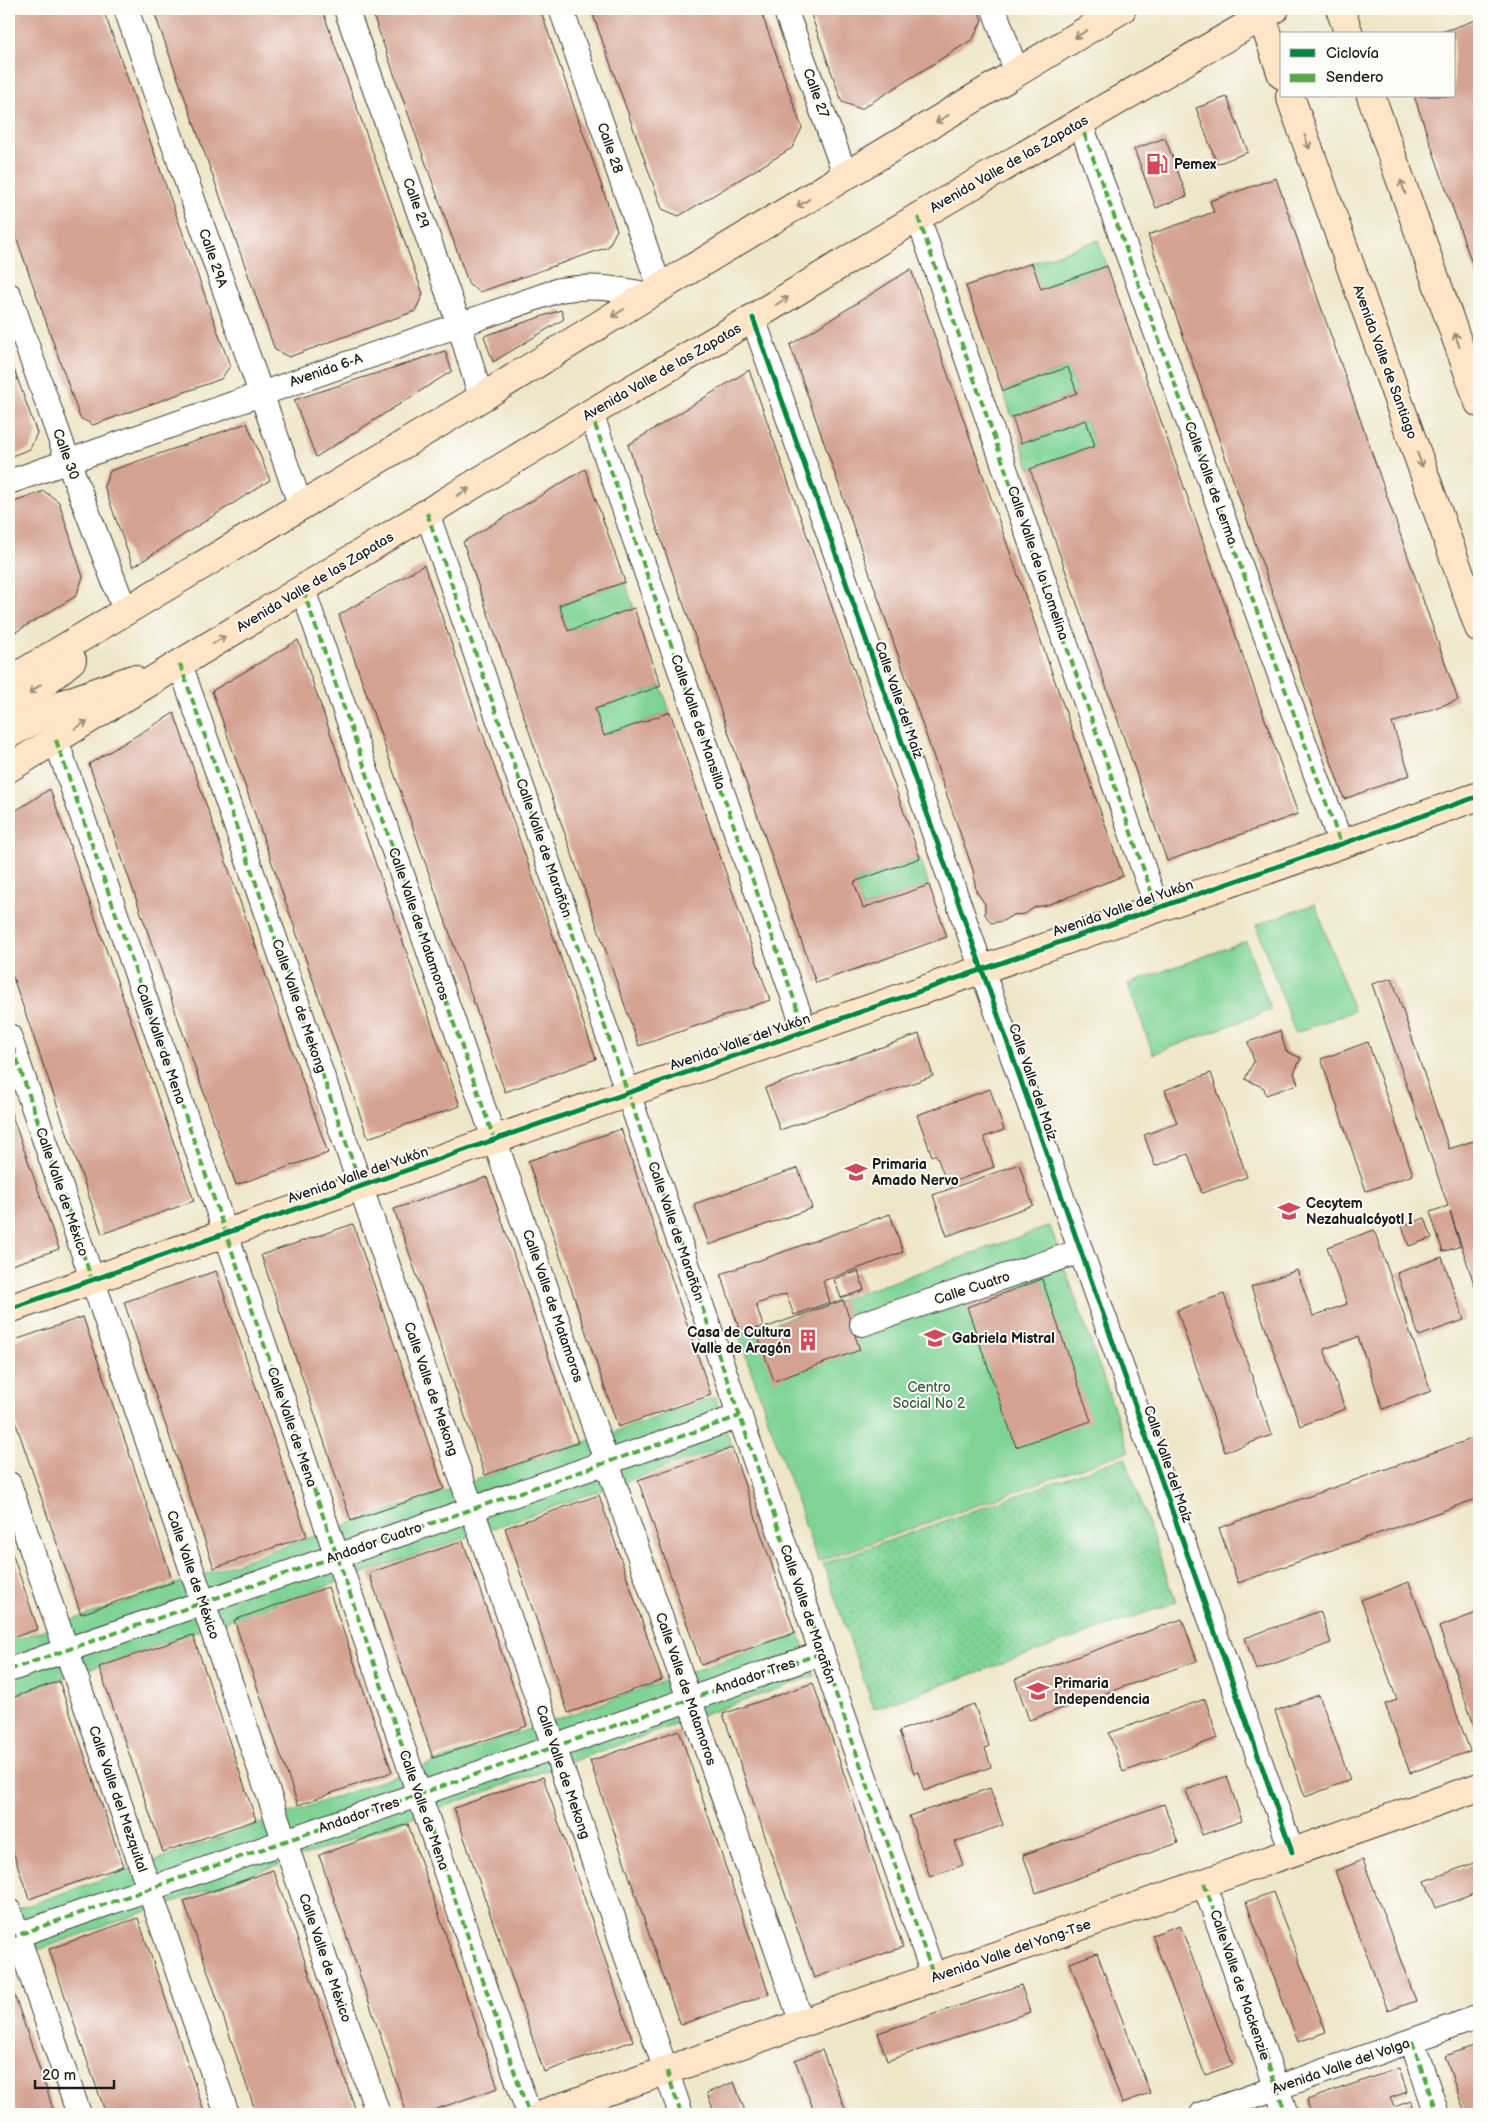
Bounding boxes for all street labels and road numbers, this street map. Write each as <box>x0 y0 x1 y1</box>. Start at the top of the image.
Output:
street label: Calle 27 <box>799 66 833 120</box>
street label: Avenida Valle de las Zapatas <box>927 112 1091 216</box>
street label: Calle 28 <box>593 120 627 176</box>
street label: Calle 29 <box>399 175 433 231</box>
street label: Calle 29A <box>195 226 231 290</box>
street label: Avenida Valle de Santiago <box>1349 283 1421 441</box>
street label: Avenida Valle de las Zapatas <box>580 320 744 424</box>
street label: Avenida 6-A <box>287 349 365 390</box>
street label: Calle Valle de Lerma <box>1181 419 1241 547</box>
street label: Calle 30 <box>49 426 83 482</box>
street label: Calle Valle de la Lomelina <box>1004 484 1072 642</box>
street label: Avenida Valle de las Zapatas <box>233 528 397 636</box>
street label: Calle Valle del Maíz <box>871 639 927 761</box>
street label: Calle Valle de Mansilla <box>667 652 729 792</box>
street label: Calle Valle de Marañón <box>512 776 576 920</box>
street label: Calle Valle de Matamoros <box>385 845 453 1003</box>
street label: Avenida Valle del Yukón <box>1051 876 1196 940</box>
street label: Calle Valle de Mekong <box>268 937 330 1075</box>
street label: Calle Valle de Mena <box>132 982 190 1106</box>
street label: Avenida Valle del Yukón <box>668 1010 813 1074</box>
street label: Calle Valle del Maíz <box>1005 1021 1061 1143</box>
street label: Calle Valle de México <box>32 1125 92 1259</box>
street label: Avenida Valle del Yukón <box>286 1143 431 1207</box>
street label: Calle Valle de Marañón <box>644 1159 708 1303</box>
street label: Calle Valle de Matamoros <box>519 1227 587 1385</box>
street label: Calle Cuatro <box>932 1268 1012 1308</box>
street label: Calle Valle de Mekong <box>400 1320 462 1458</box>
street label: Calle Valle de Mena <box>263 1365 321 1489</box>
street label: Calle Valle del Maíz <box>1140 1403 1196 1525</box>
street label: Calle Valle de México <box>163 1508 223 1642</box>
street label: Andador Cuatro <box>324 1519 424 1567</box>
street label: Calle Valle de Marañón <box>776 1542 840 1686</box>
street label: Calle Valle de Matamoros <box>652 1610 720 1768</box>
street label: Andador Tres <box>712 1654 798 1698</box>
street label: Calle Valle de Mekong <box>532 1703 594 1841</box>
street label: Calle Valle del Mezquital <box>85 1724 151 1874</box>
street label: Calle Valle de Mena <box>395 1748 453 1872</box>
street label: Andador Tres <box>316 1793 402 1837</box>
street label: Calle Valle de México <box>295 1891 355 2025</box>
street label: Calle Valle de Mackenzie <box>1206 1908 1274 2062</box>
street label: Avenida Valle del Yang-Tse <box>929 1916 1093 1986</box>
street label: Avenida Valle del Volga <box>1270 2034 1412 2098</box>

